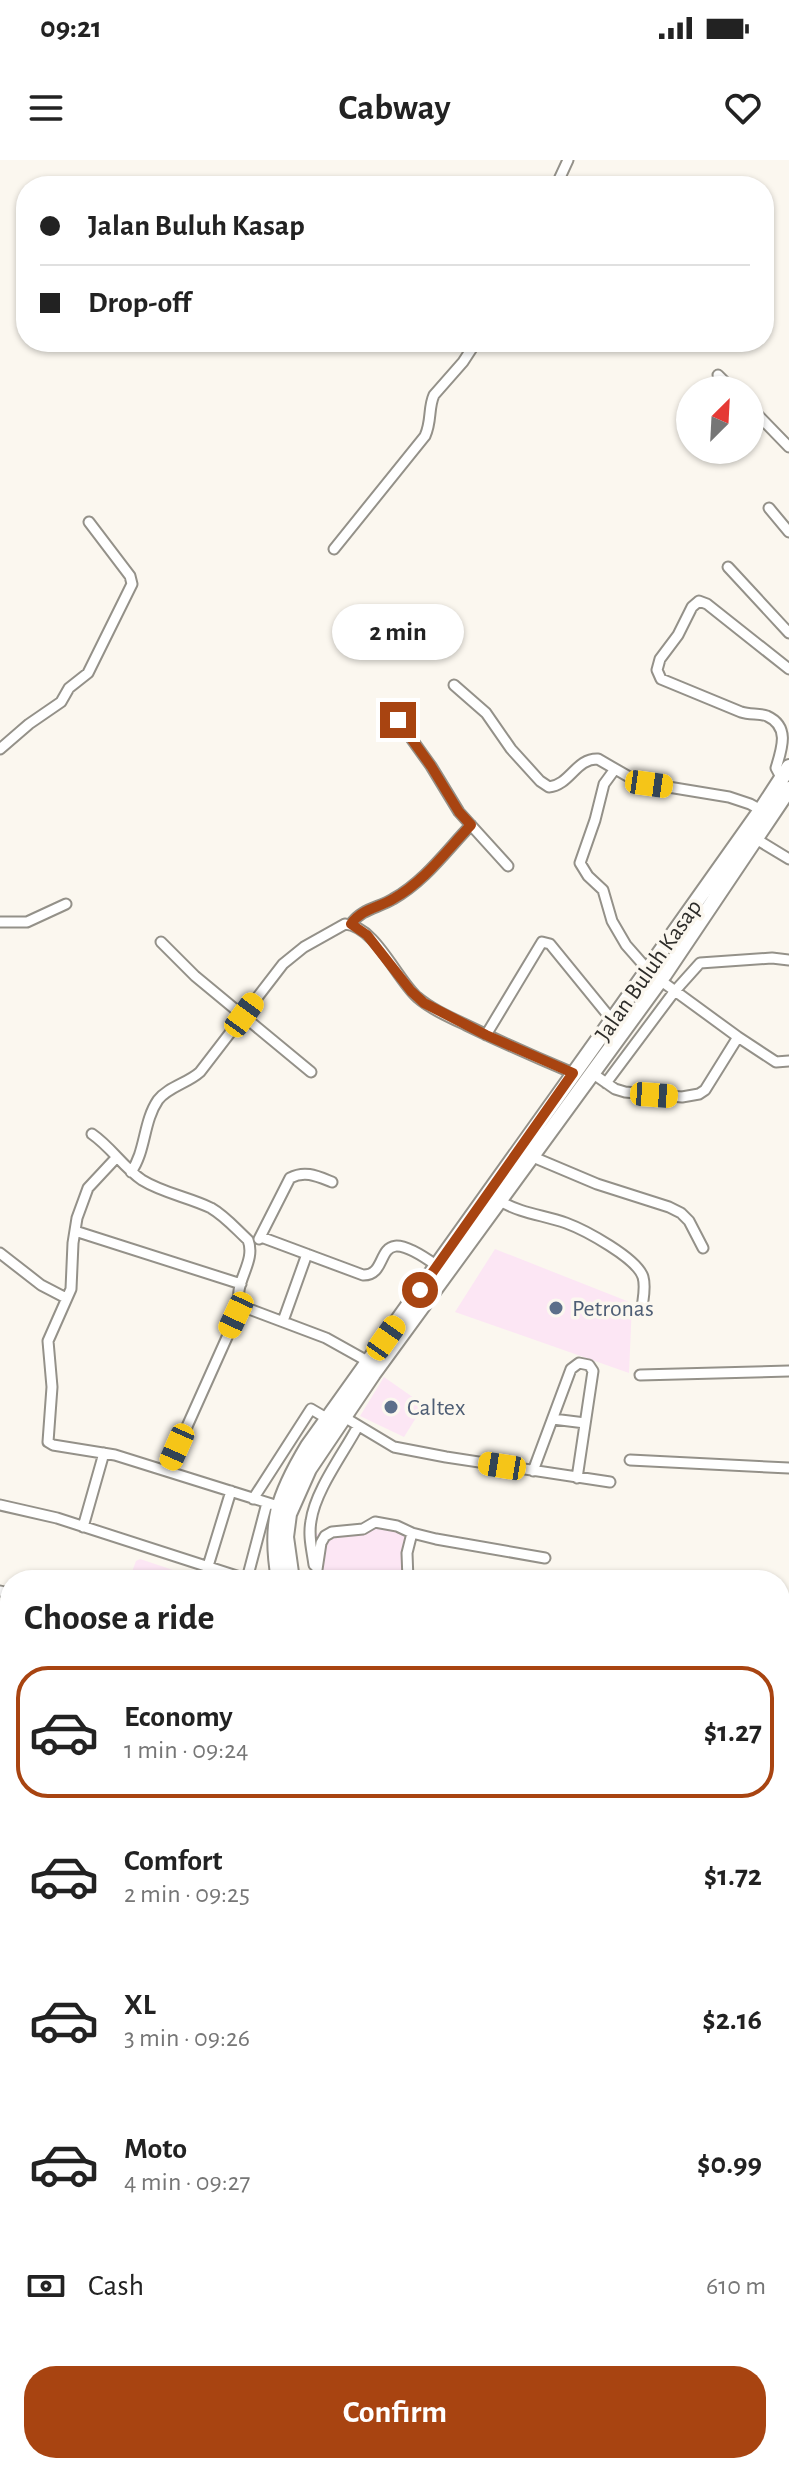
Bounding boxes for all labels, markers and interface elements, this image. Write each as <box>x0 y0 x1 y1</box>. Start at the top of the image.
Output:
text: 09:21 <box>40 13 102 43</box>
icon: menu <box>24 86 68 130</box>
icon: heart <box>721 86 765 130</box>
text: Cabway <box>338 90 451 126</box>
text: Jalan Buluh Kasap <box>88 211 305 241</box>
text: Drop-off <box>88 288 191 318</box>
north arrow <box>676 376 764 464</box>
map controls <box>676 376 764 464</box>
callout: 2 min <box>332 604 464 660</box>
text: 2 min <box>369 619 427 645</box>
route end <box>380 702 416 738</box>
car <box>624 769 674 799</box>
street label: Jalan Buluh Kasap <box>591 895 707 1046</box>
car <box>220 989 268 1041</box>
car <box>629 1081 679 1109</box>
route start <box>402 1272 438 1308</box>
car <box>215 1288 257 1342</box>
place label: Petronas <box>572 1297 654 1321</box>
marker: Petronas <box>547 1299 565 1317</box>
car <box>362 1311 410 1365</box>
place label: Caltex <box>407 1396 466 1420</box>
marker: Caltex <box>382 1398 400 1416</box>
car <box>156 1420 198 1474</box>
car <box>476 1450 528 1482</box>
text: Choose a ride <box>24 1600 214 1636</box>
icon: car <box>28 1696 100 1768</box>
text: Economy <box>124 1702 233 1732</box>
text: $1.27 <box>704 1717 762 1747</box>
text: 1 min · 09:24 <box>124 1737 249 1763</box>
icon: car <box>28 1840 100 1912</box>
text: Comfort <box>124 1846 223 1876</box>
text: $1.72 <box>704 1861 762 1891</box>
text: 2 min · 09:25 <box>124 1881 250 1907</box>
icon: car <box>28 1984 100 2056</box>
text: XL <box>124 1990 156 2020</box>
text: $2.16 <box>702 2005 762 2035</box>
text: 3 min · 09:26 <box>124 2025 250 2051</box>
icon: car <box>28 2128 100 2200</box>
text: Moto <box>124 2134 187 2164</box>
text: $0.99 <box>697 2149 762 2179</box>
text: 4 min · 09:27 <box>124 2169 250 2195</box>
icon: cash <box>24 2264 68 2308</box>
text: Cash <box>88 2271 144 2301</box>
text: 610 m <box>706 2273 766 2299</box>
button: Confirm <box>24 2366 766 2458</box>

